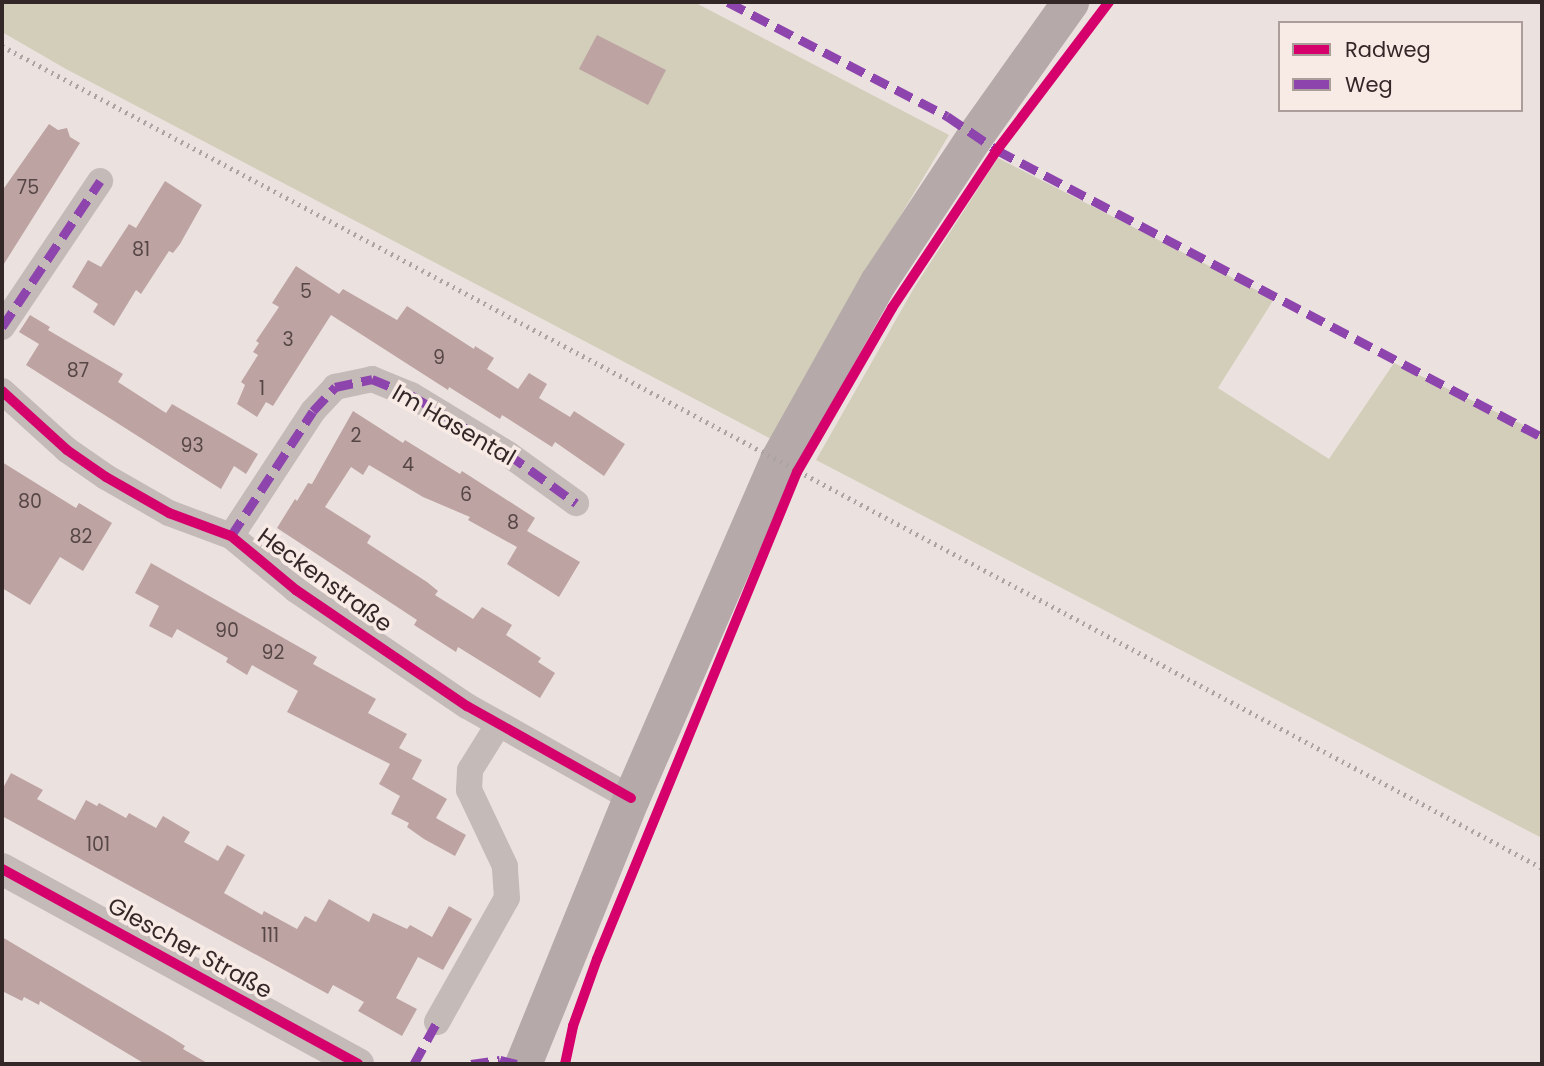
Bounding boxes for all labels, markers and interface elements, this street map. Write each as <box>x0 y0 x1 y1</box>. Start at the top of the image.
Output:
legend <box>1278 21 1523 112</box>
text: Radweg <box>1345 35 1431 64</box>
text: Weg <box>1345 70 1393 99</box>
house number: 75 <box>17 177 39 199</box>
house number: 81 <box>132 239 150 261</box>
house number: 5 <box>300 281 312 303</box>
house number: 3 <box>282 329 294 351</box>
house number: 9 <box>433 347 445 369</box>
house number: 87 <box>67 360 89 382</box>
house number: 1 <box>259 378 265 400</box>
street label: Im Hasental <box>388 379 520 471</box>
house number: 2 <box>351 425 361 447</box>
house number: 93 <box>180 435 204 457</box>
house number: 4 <box>402 454 414 476</box>
house number: 6 <box>460 484 472 506</box>
house number: 80 <box>18 491 42 513</box>
house number: 8 <box>507 512 519 534</box>
street label: Heckenstraße <box>252 522 398 638</box>
house number: 82 <box>70 526 92 548</box>
house number: 90 <box>215 620 239 642</box>
house number: 92 <box>262 642 284 664</box>
house number: 101 <box>86 834 110 856</box>
street label: Glescher Straße <box>103 891 277 1005</box>
house number: 111 <box>261 925 279 947</box>

